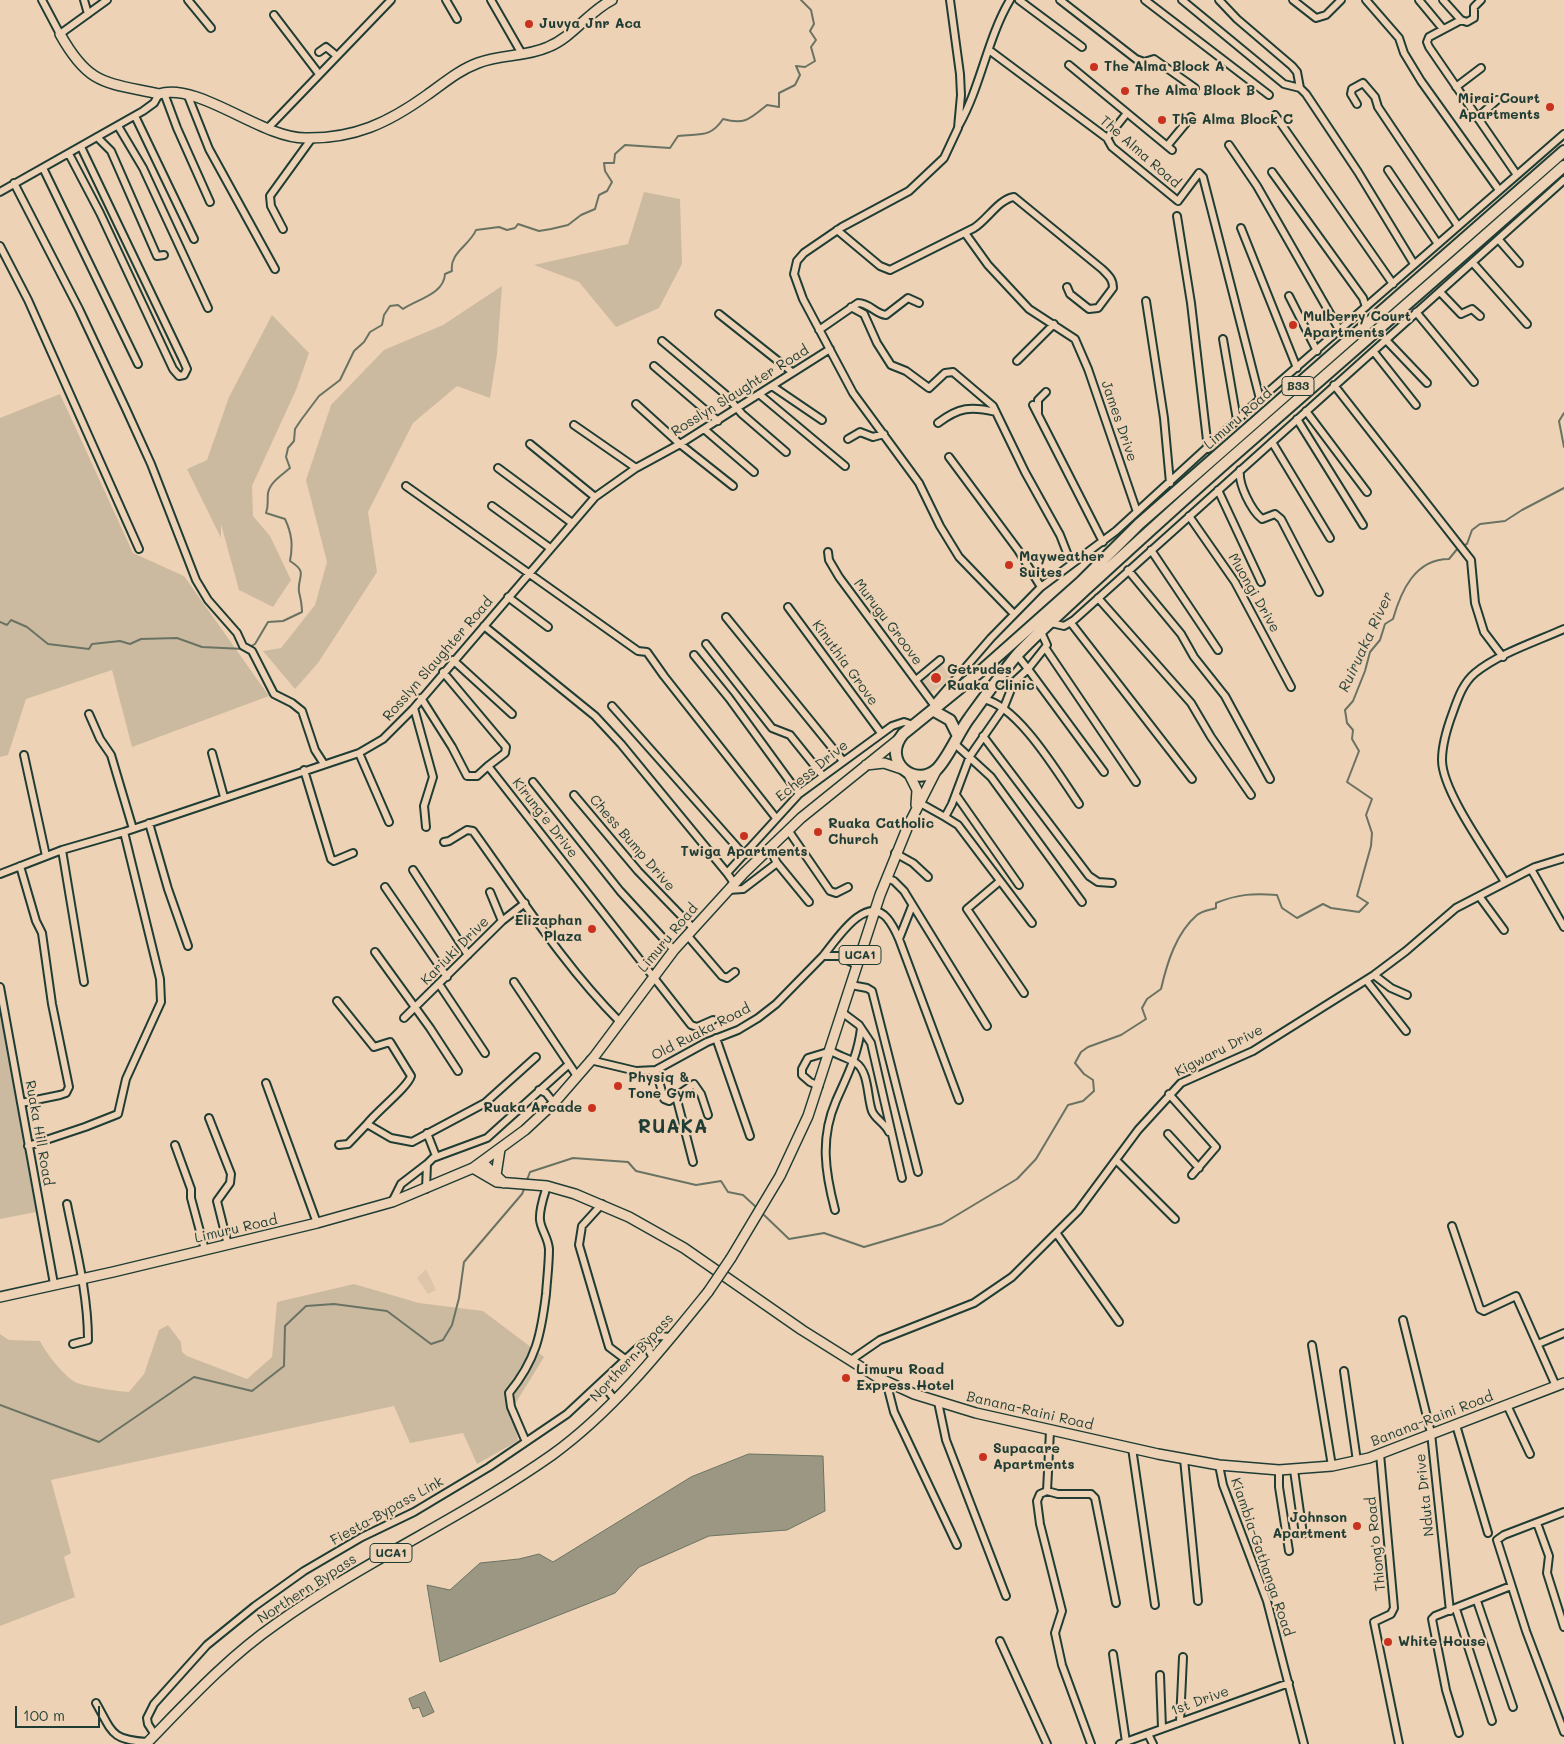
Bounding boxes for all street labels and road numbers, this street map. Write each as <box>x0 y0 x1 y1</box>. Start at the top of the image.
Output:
street label: The Alma Road <box>1096 112 1184 192</box>
street label: Rosslyn Slaughter Road <box>668 342 812 440</box>
road number: B33 <box>1282 376 1314 396</box>
street label: James Drive <box>1097 378 1141 464</box>
street label: Limuru Road <box>1201 385 1275 453</box>
street label: Muongi Drive <box>1225 550 1283 636</box>
street label: Murugu Groove <box>850 575 926 669</box>
street label: Rosslyn Slaughter Road <box>380 594 496 724</box>
street label: Kinuthia Grove <box>808 617 882 709</box>
street label: Echess Drive <box>773 737 851 805</box>
street label: Kirung'e Drive <box>509 775 581 861</box>
street label: Chess Bump Drive <box>586 791 678 895</box>
street label: Limuru Road <box>634 900 702 976</box>
street label: Kariuki Drive <box>417 913 493 989</box>
road number: UCA1 <box>839 946 881 964</box>
street label: Old Ruaka Road <box>649 1000 753 1064</box>
street label: Kigwaru Drive <box>1172 1022 1266 1080</box>
street label: Ruaka Hill Road <box>21 1079 57 1187</box>
street label: Limuru Road <box>193 1211 279 1247</box>
street label: Northern Bypass <box>587 1310 677 1406</box>
street label: Banana-Raini Road <box>965 1388 1095 1434</box>
street label: Banana-Raini Road <box>1368 1388 1496 1450</box>
street label: Nduta Drive <box>1412 1453 1438 1537</box>
street label: Fiesta-Bypass Link <box>328 1473 446 1549</box>
street label: Kiambia-Gathanga Road <box>1227 1476 1297 1638</box>
street label: Thiong'o Road <box>1363 1496 1389 1592</box>
road number: UCA1 <box>370 1544 412 1562</box>
street label: Northern Bypass <box>254 1551 360 1627</box>
street label: 1st Drive <box>1169 1683 1231 1719</box>

